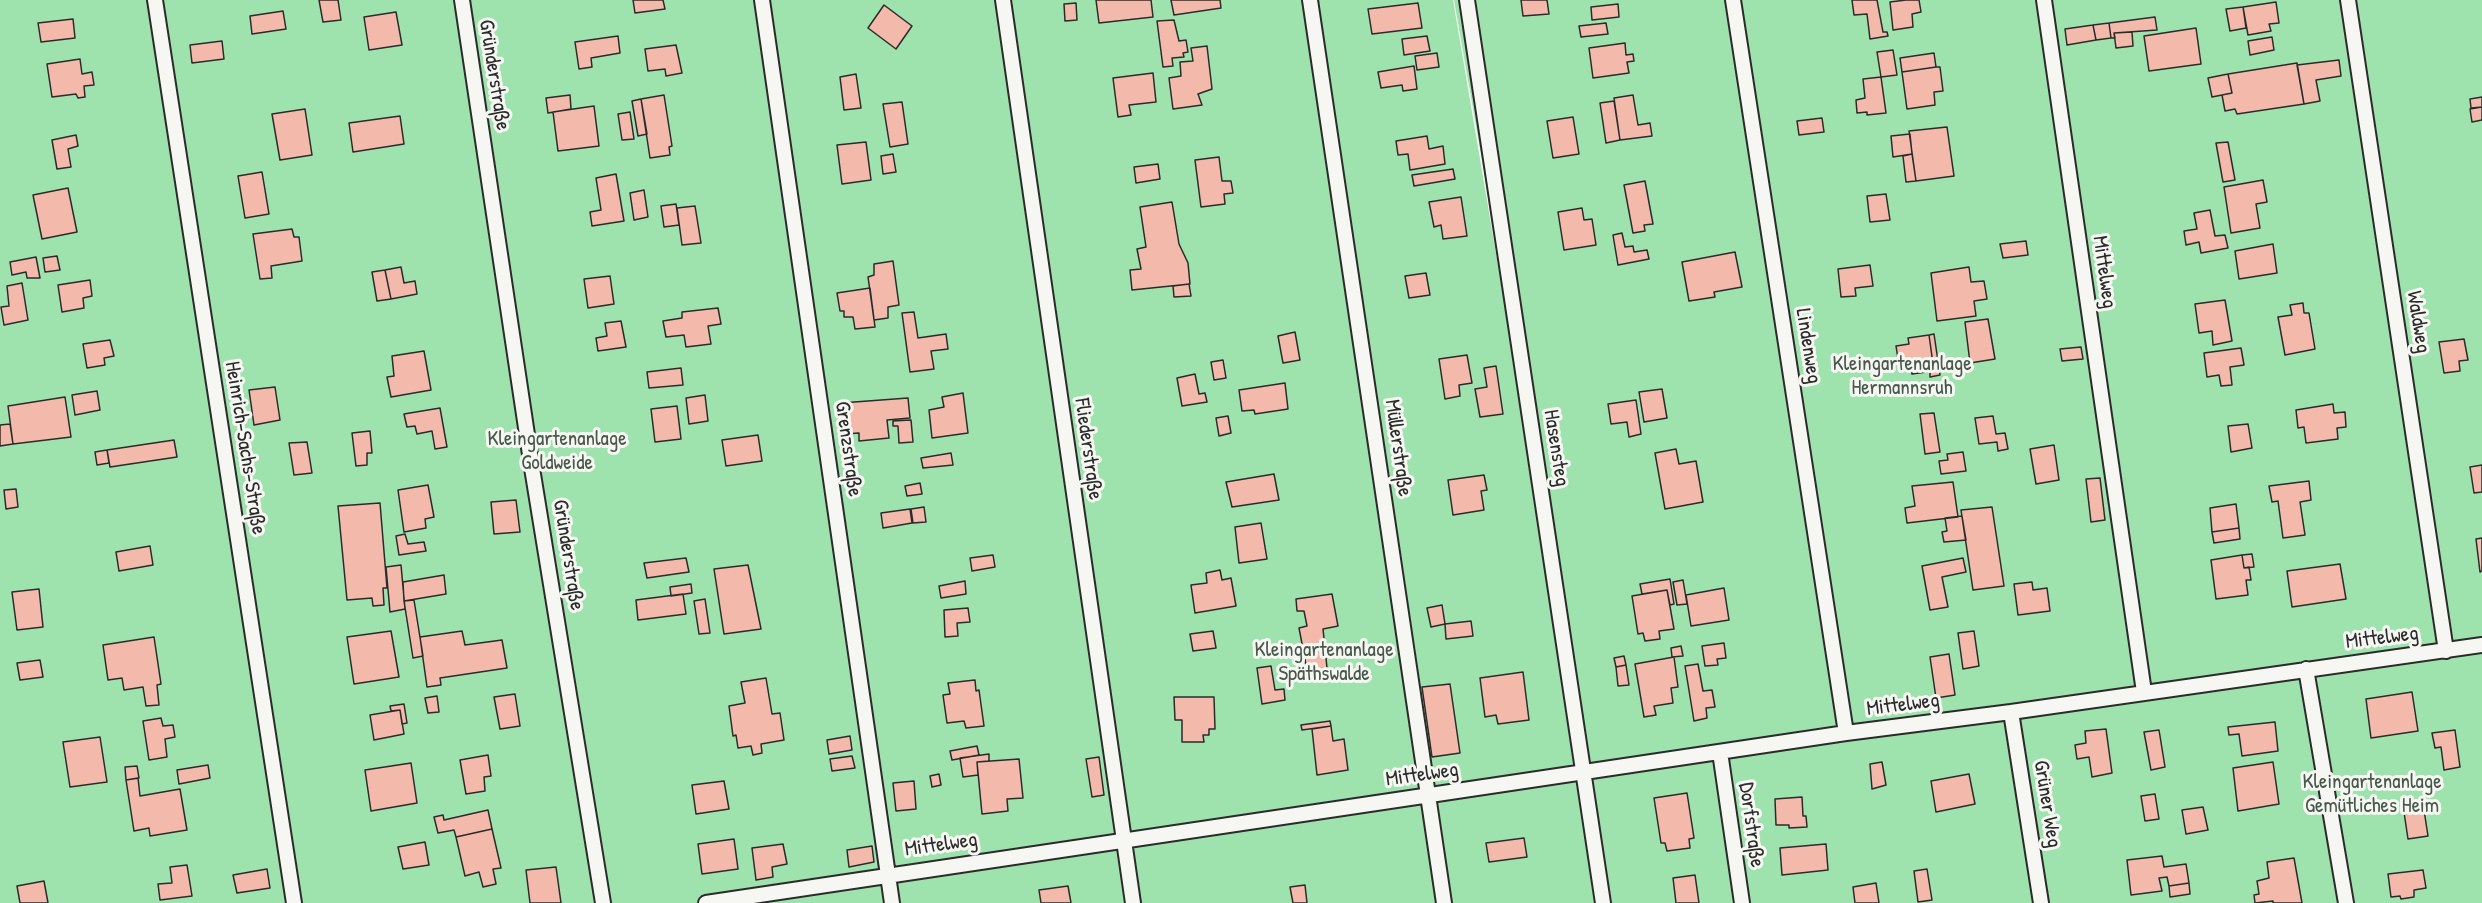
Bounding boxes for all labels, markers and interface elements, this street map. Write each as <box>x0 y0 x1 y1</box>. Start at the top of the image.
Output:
street label: Gründerstraße <box>473 18 515 132</box>
street label: Mittelweg <box>2086 234 2122 310</box>
street label: Waldweg <box>2401 289 2435 355</box>
street label: Lindenweg <box>1790 307 1826 385</box>
park label: Kleingartenanlage Hermannsruh <box>1832 351 1972 401</box>
street label: Heinrich-Sachs-Straße <box>219 360 271 536</box>
street label: Fliederstraße <box>1068 397 1108 501</box>
street label: Müllerstraße <box>1379 398 1417 498</box>
street label: Grenzstraße <box>829 400 867 498</box>
street label: Hasensteg <box>1538 408 1574 488</box>
park label: Kleingartenanlage Goldweide <box>487 426 627 476</box>
street label: Gründerstraße <box>547 498 589 612</box>
street label: Mittelweg <box>2344 621 2420 655</box>
park label: Kleingartenanlage Späthswalde <box>1254 637 1394 687</box>
street label: Mittelweg <box>1865 688 1941 722</box>
street label: Mittelweg <box>1384 757 1460 793</box>
street label: Grüner Weg <box>2028 759 2066 849</box>
park label: Kleingartenanlage Gemütliches Heim <box>2302 769 2442 819</box>
street label: Dorfstraße <box>1733 781 1769 869</box>
street label: Mittelweg <box>903 827 979 863</box>

